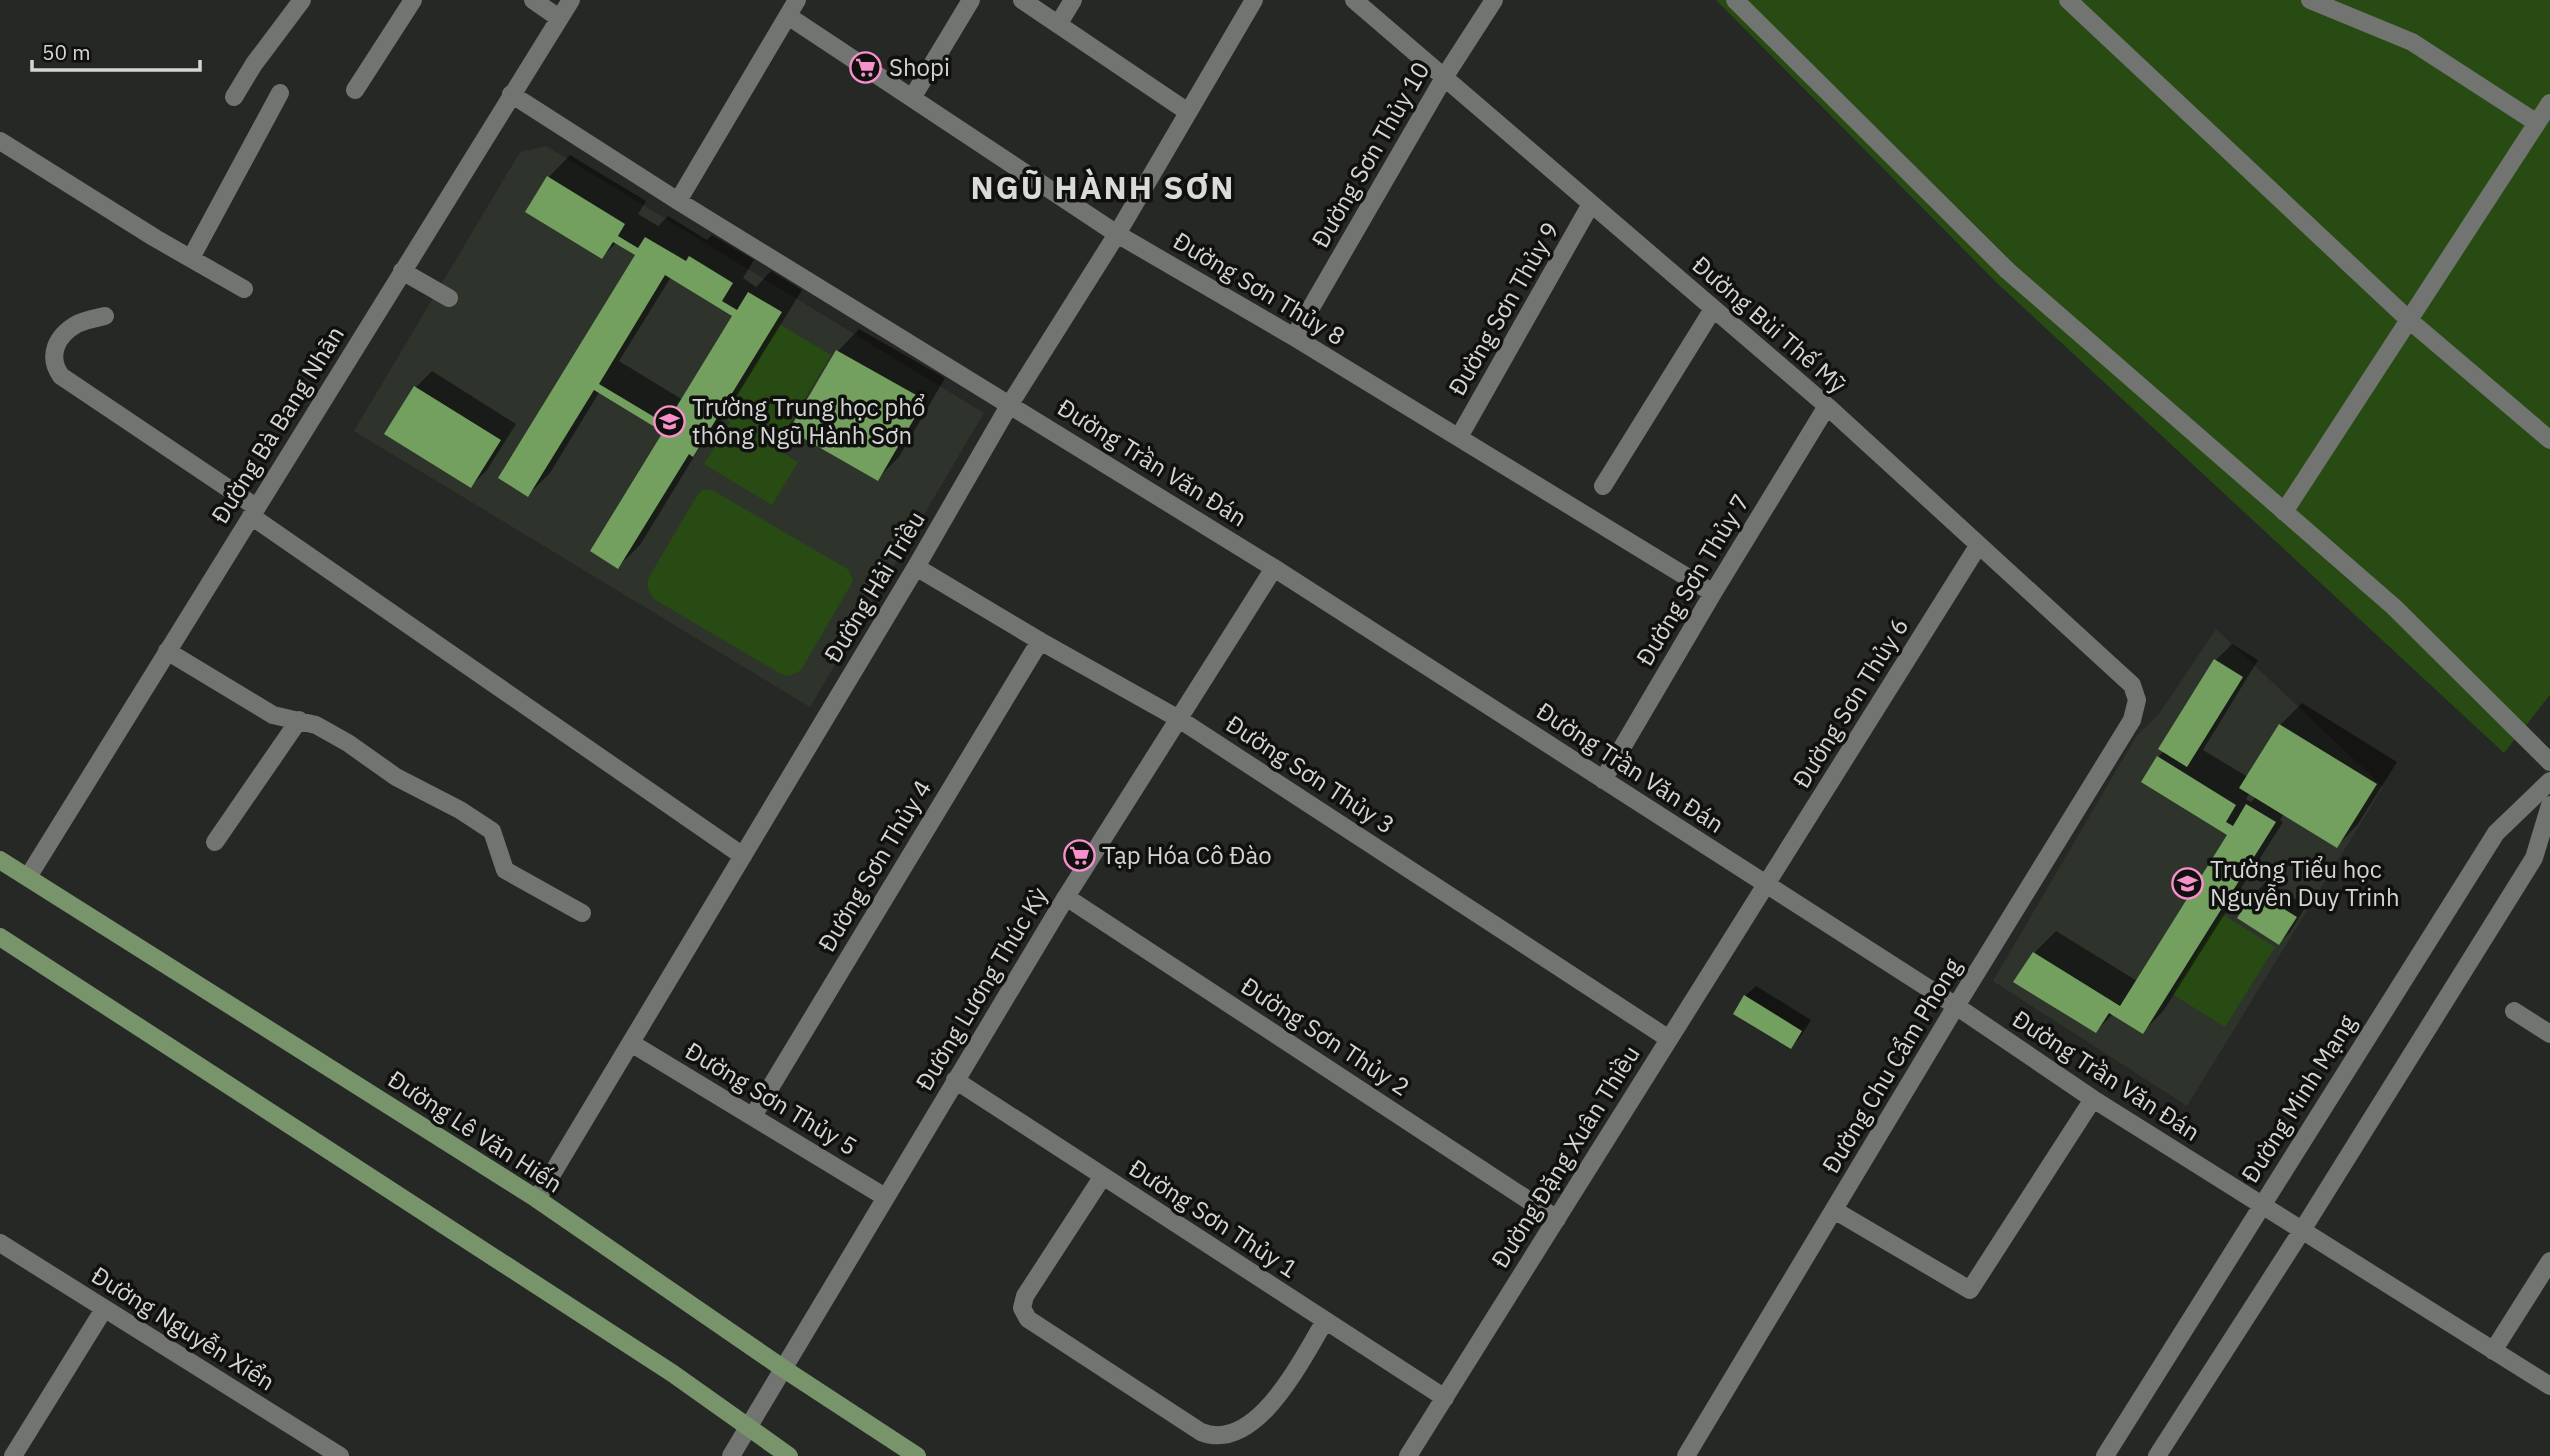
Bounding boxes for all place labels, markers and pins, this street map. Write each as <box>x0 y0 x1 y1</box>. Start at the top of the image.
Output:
supermarket icon: Shopi <box>849 51 883 85</box>
place label: Shopi <box>889 51 950 83</box>
place label: Trường Trung học phổ thông Ngũ Hành Sơn <box>692 391 925 451</box>
school or university icon: Trường Trung học phổ thông Ngũ Hành Sơn <box>652 405 686 439</box>
supermarket icon: Tạp Hóa Cô Đào <box>1062 839 1096 873</box>
place label: Tạp Hóa Cô Đào <box>1102 839 1272 871</box>
place label: Trường Tiểu học Nguyễn Duy Trinh <box>2210 853 2400 913</box>
school or university icon: Trường Tiểu học Nguyễn Duy Trinh <box>2170 867 2204 901</box>

